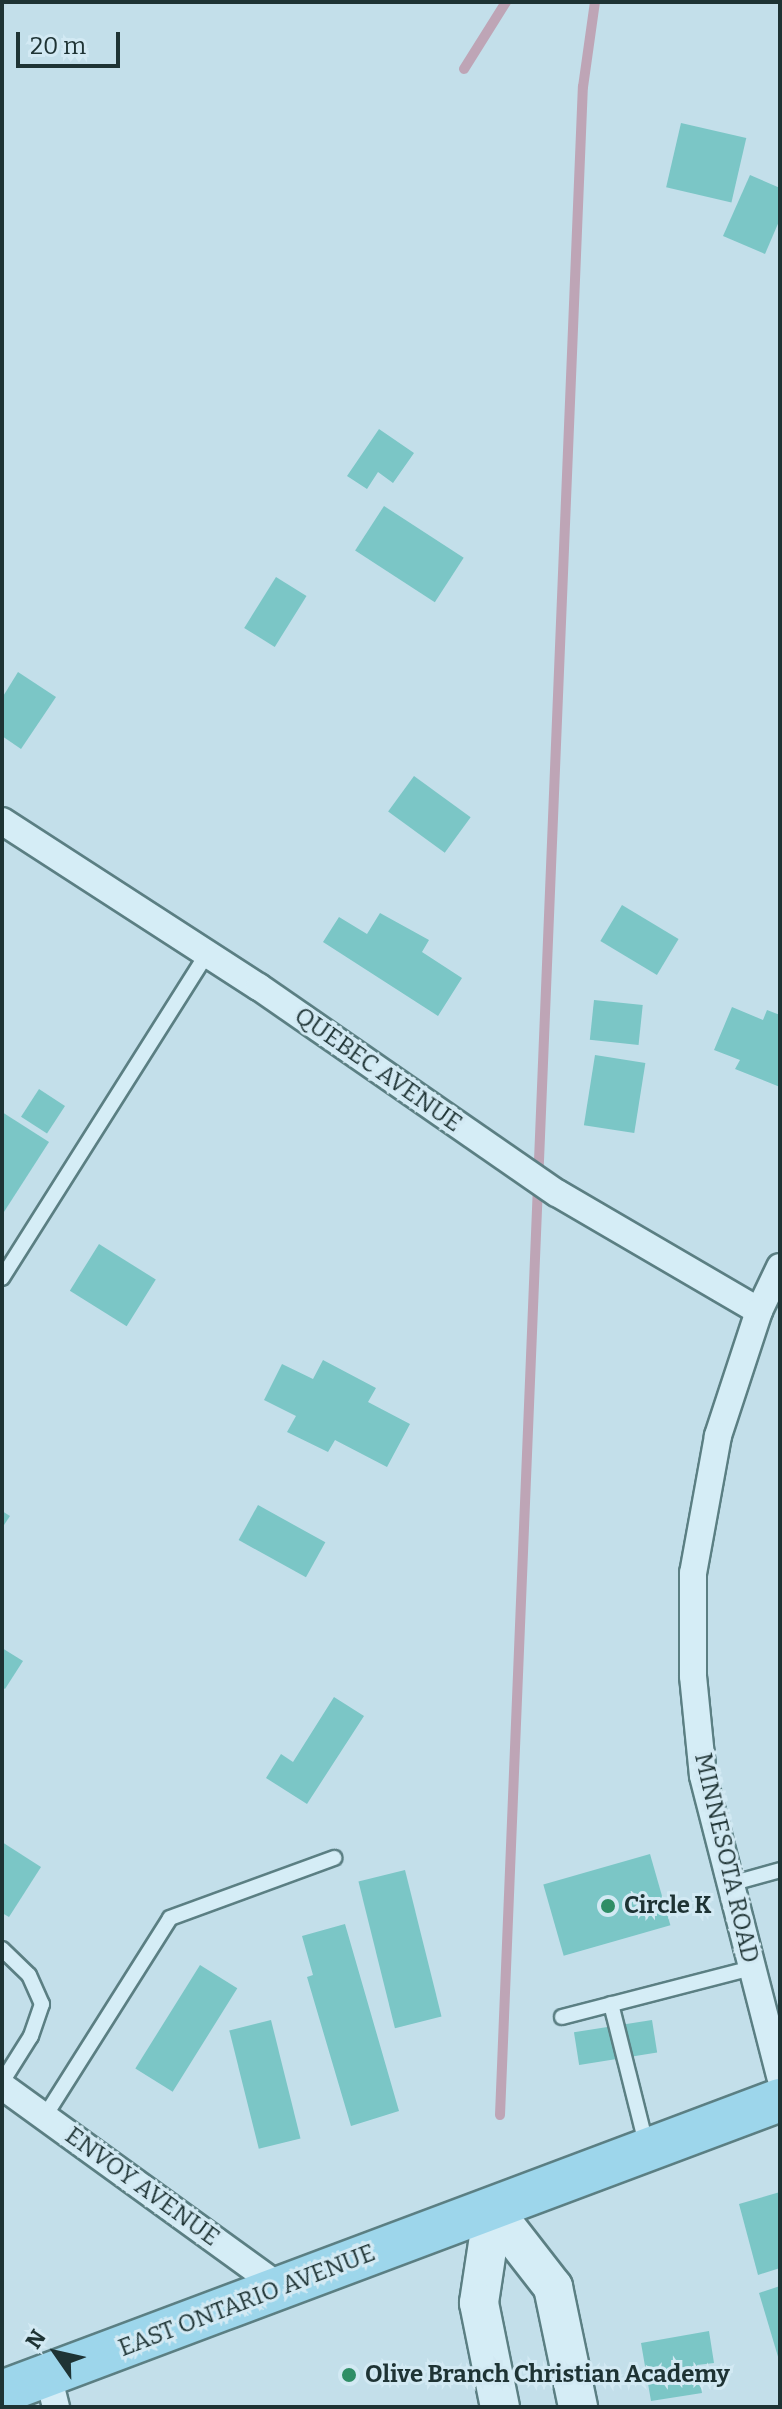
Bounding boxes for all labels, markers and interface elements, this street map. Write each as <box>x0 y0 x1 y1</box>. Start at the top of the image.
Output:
scale bar <box>20 16 124 66</box>
text: 20 m <box>30 32 86 60</box>
street label: QUEBEC AVENUE <box>289 1002 467 1138</box>
street label: MINNESOTA ROAD <box>688 1750 764 1966</box>
place label: Circle K <box>624 1892 712 1920</box>
marker: Circle K <box>599 1897 617 1915</box>
street label: ENVOY AVENUE <box>59 2121 225 2253</box>
street label: EAST ONTARIO AVENUE <box>115 2239 379 2363</box>
north arrow <box>16 2313 96 2393</box>
text: N <box>20 2325 52 2354</box>
place label: Olive Branch Christian Academy <box>365 2361 730 2389</box>
marker: Olive Branch Christian Academy <box>340 2366 358 2384</box>

